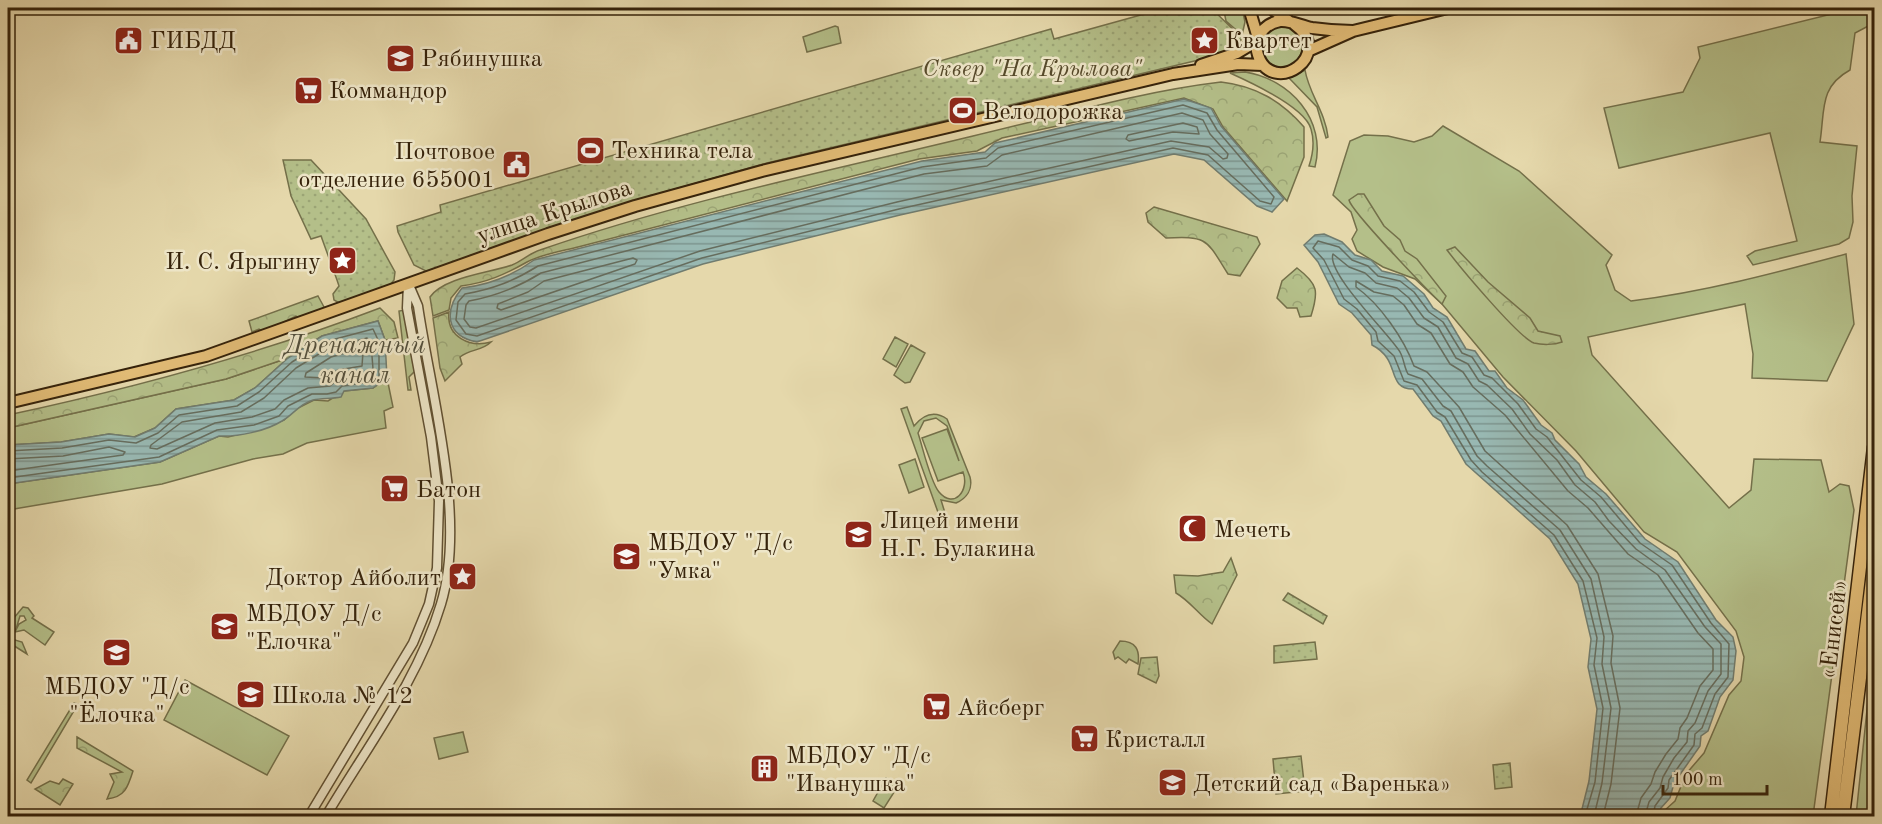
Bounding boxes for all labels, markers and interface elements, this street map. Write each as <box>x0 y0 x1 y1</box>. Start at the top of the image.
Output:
public building icon: ГИБДД <box>113 24 145 56</box>
place icon: Квартет <box>1188 24 1220 56</box>
place label: ГИБДД <box>150 30 236 54</box>
place label: Квартет <box>1225 30 1312 54</box>
school or university icon: Рябинушка <box>384 42 416 74</box>
place label: Рябинушка <box>421 48 543 72</box>
park label: Сквер "На Крылова" <box>922 58 1143 82</box>
supermarket icon: Коммандор <box>292 74 324 106</box>
place label: Коммандор <box>329 80 447 104</box>
sports icon: Велодорожка <box>946 95 978 127</box>
place label: Велодорожка <box>983 101 1123 125</box>
sports icon: Техника тела <box>574 134 606 166</box>
place label: Техника тела <box>611 140 753 164</box>
place label: Почтовое отделение 655001 <box>298 141 495 193</box>
public building icon: Почтовое отделение 655001 <box>500 149 532 181</box>
street label: улица Крылова <box>474 177 635 249</box>
place icon: И. С. Ярыгину <box>326 245 358 277</box>
place label: И. С. Ярыгину <box>165 251 321 275</box>
water label: Дренажный канал <box>281 333 426 389</box>
supermarket icon: Батон <box>379 473 411 505</box>
place label: Батон <box>416 479 481 503</box>
place label: Лицей имени Н.Г. Булакина <box>880 510 1035 562</box>
mosque icon: Мечеть <box>1177 513 1209 545</box>
school or university icon: Лицей имени Н.Г. Булакина <box>843 518 875 550</box>
place label: Мечеть <box>1214 519 1291 543</box>
place label: МБДОУ "Д/с "Умка" <box>648 532 793 584</box>
school or university icon: МБДОУ "Д/с "Умка" <box>611 540 643 572</box>
place icon: Доктор Айболит <box>446 561 478 593</box>
place label: Доктор Айболит <box>266 567 441 591</box>
street label: «Енисей» <box>1817 578 1853 680</box>
place label: МБДОУ Д/с "Елочка" <box>246 603 381 655</box>
school or university icon: МБДОУ Д/с "Елочка" <box>209 611 241 643</box>
school or university icon: МБДОУ "Д/с "Ёлочка" <box>101 637 133 669</box>
place label: МБДОУ "Д/с "Ёлочка" <box>45 676 189 728</box>
school or university icon: Школа № 12 <box>235 679 267 711</box>
place label: Школа № 12 <box>272 685 413 709</box>
supermarket icon: Айсберг <box>920 691 952 723</box>
place label: Айсберг <box>957 697 1045 721</box>
supermarket icon: Кристалл <box>1068 723 1100 755</box>
place label: Кристалл <box>1105 729 1206 753</box>
place label: МБДОУ "Д/с "Иванушка" <box>786 745 931 797</box>
building icon: МБДОУ "Д/с "Иванушка" <box>749 753 781 785</box>
scale bar <box>1663 758 1766 796</box>
school or university icon: Детский сад «Варенька» <box>1156 767 1188 799</box>
text: 100 m <box>1672 771 1723 789</box>
place label: Детский сад «Варенька» <box>1193 773 1451 797</box>

